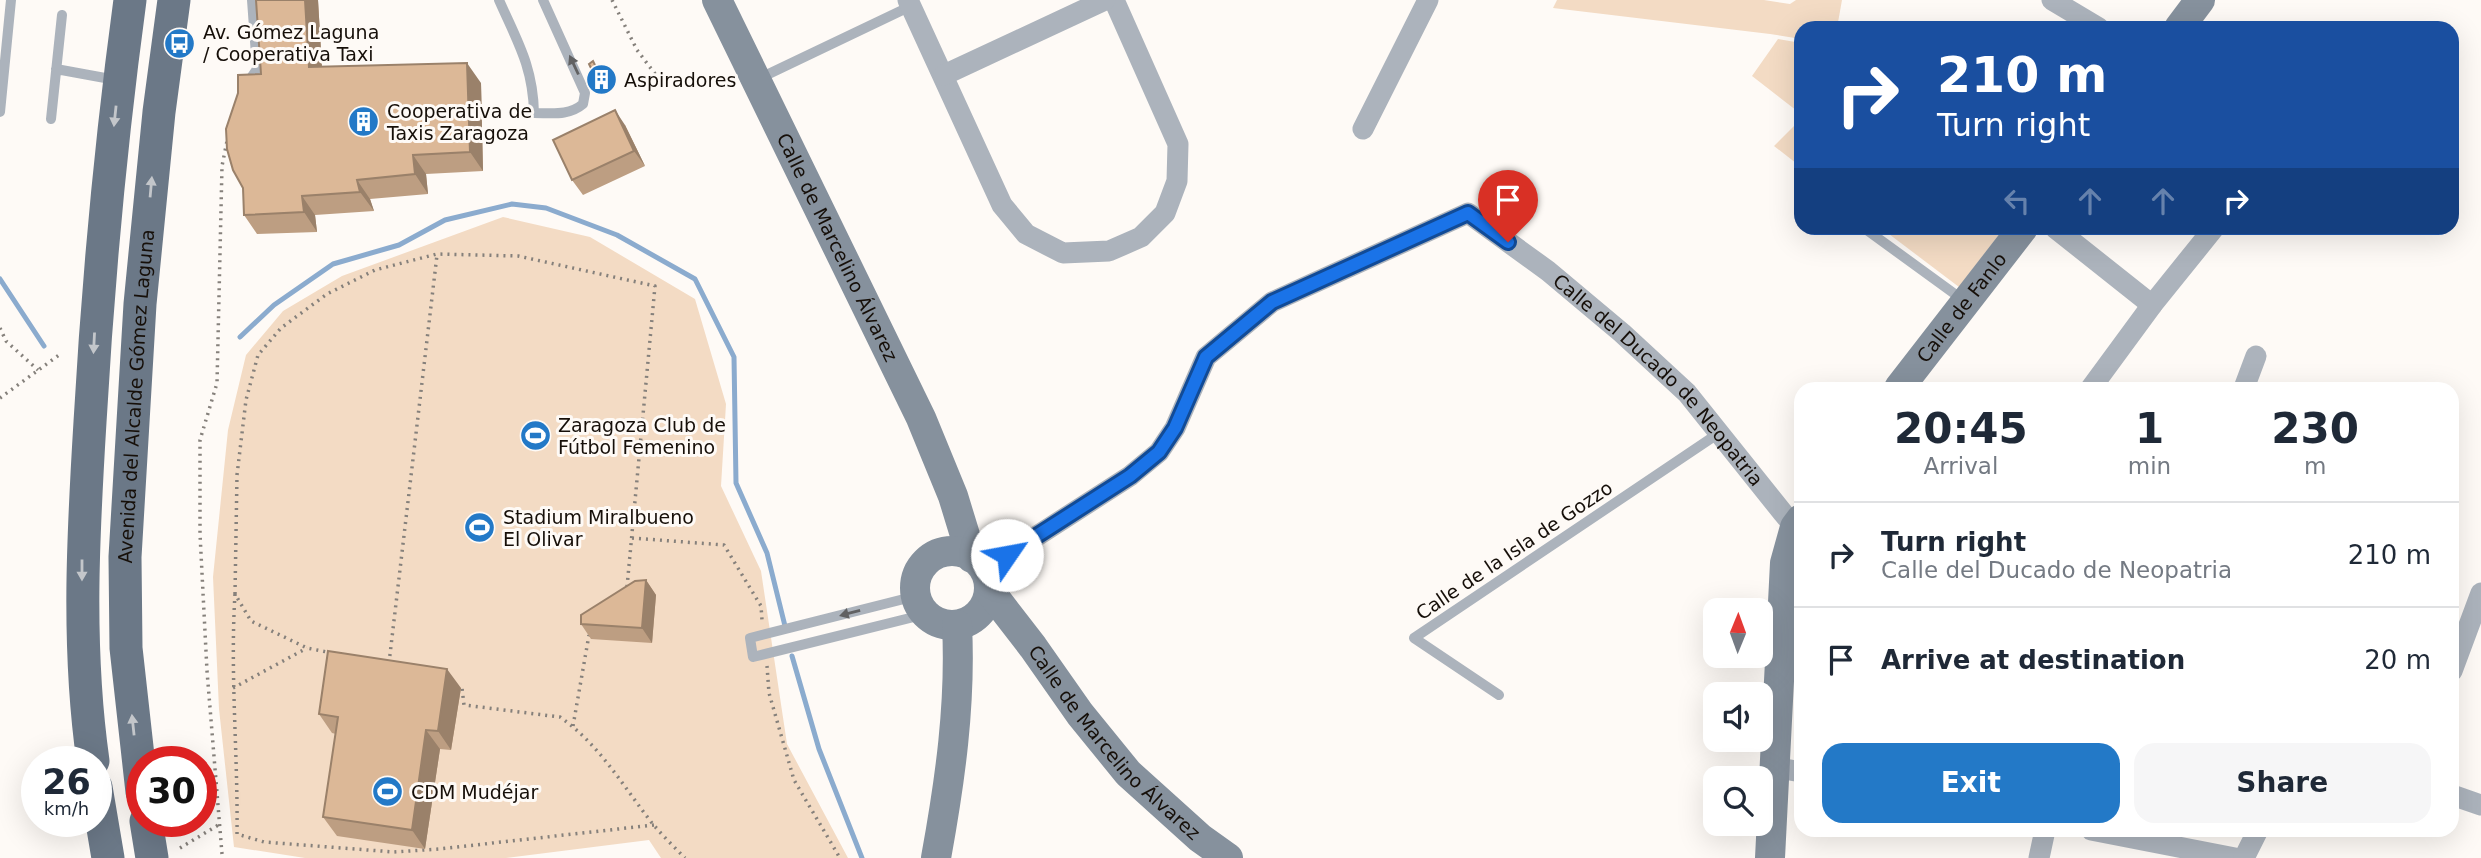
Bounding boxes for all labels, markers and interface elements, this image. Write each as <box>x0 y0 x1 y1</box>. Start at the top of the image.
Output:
place label: Av. Gómez Laguna / Cooperativa Taxi <box>203 21 379 65</box>
bus stop icon: Av. Gómez Laguna / Cooperativa Taxi <box>163 26 197 60</box>
text: 210 m <box>1937 47 2107 104</box>
icon: right <box>1822 49 1913 140</box>
one-way arrow <box>568 55 579 75</box>
building icon: Aspiradores <box>584 63 618 97</box>
place label: Aspiradores <box>624 69 736 91</box>
place label: Cooperativa de Taxis Zaragoza <box>386 100 532 144</box>
one-way arrow <box>109 105 120 127</box>
building icon: Cooperativa de Taxis Zaragoza <box>347 105 381 139</box>
text: Turn right <box>1937 106 2090 144</box>
street label: Calle de Marcelino Álvarez <box>773 129 903 365</box>
pin <box>1478 170 1538 242</box>
one-way arrow <box>146 176 157 198</box>
icon: arrive <box>1489 181 1527 219</box>
icon: left <box>1998 182 2036 220</box>
icon: ahead <box>2071 182 2109 220</box>
icon: ahead <box>2144 182 2182 220</box>
icon: right <box>2217 182 2255 220</box>
street label: Avenida del Alcalde Gómez Laguna <box>114 228 158 564</box>
street label: Calle de Fanlo <box>1912 248 2011 367</box>
street label: Calle del Ducado de Neopatria <box>1549 269 1768 490</box>
one-way arrow <box>88 332 99 354</box>
text: 20:45 <box>1894 404 2028 453</box>
text: 1 <box>2135 404 2164 453</box>
text: 230 <box>2271 404 2359 453</box>
place label: Zaragoza Club de Fútbol Femenino <box>558 414 726 458</box>
sports icon: Zaragoza Club de Fútbol Femenino <box>518 419 552 453</box>
text: Arrival <box>1924 453 1998 479</box>
text: min <box>2128 453 2171 479</box>
text: m <box>2304 453 2326 479</box>
street label: Calle de la Isla de Gozzo <box>1412 476 1616 624</box>
place label: Stadium Miralbueno El Olivar <box>503 506 694 550</box>
sports icon: Stadium Miralbueno El Olivar <box>463 511 497 545</box>
position arrow <box>970 518 1044 592</box>
text: Turn right <box>1881 527 2026 557</box>
icon: right <box>1822 536 1860 574</box>
text: 210 m <box>2348 540 2431 570</box>
text: Calle del Ducado de Neopatria <box>1881 557 2232 583</box>
one-way arrow <box>76 559 88 581</box>
north arrow <box>1703 598 1773 668</box>
map controls <box>1703 598 1773 836</box>
one-way arrow <box>839 608 861 619</box>
street label: Calle de Marcelino Álvarez <box>1024 641 1205 844</box>
icon: arrive <box>1822 641 1860 679</box>
text: Arrive at destination <box>1881 645 2185 675</box>
text: 20 m <box>2364 645 2431 675</box>
button: sound <box>1703 682 1773 752</box>
one-way arrow <box>127 714 138 736</box>
button: Exit <box>1822 743 2120 823</box>
button: Share <box>2134 743 2431 823</box>
speed limit sign: 30 <box>126 746 217 837</box>
text: 26 <box>42 762 91 802</box>
button: search <box>1703 766 1773 836</box>
sports icon: CDM Mudéjar <box>371 775 405 809</box>
place label: CDM Mudéjar <box>411 781 538 803</box>
text: km/h <box>44 798 89 819</box>

